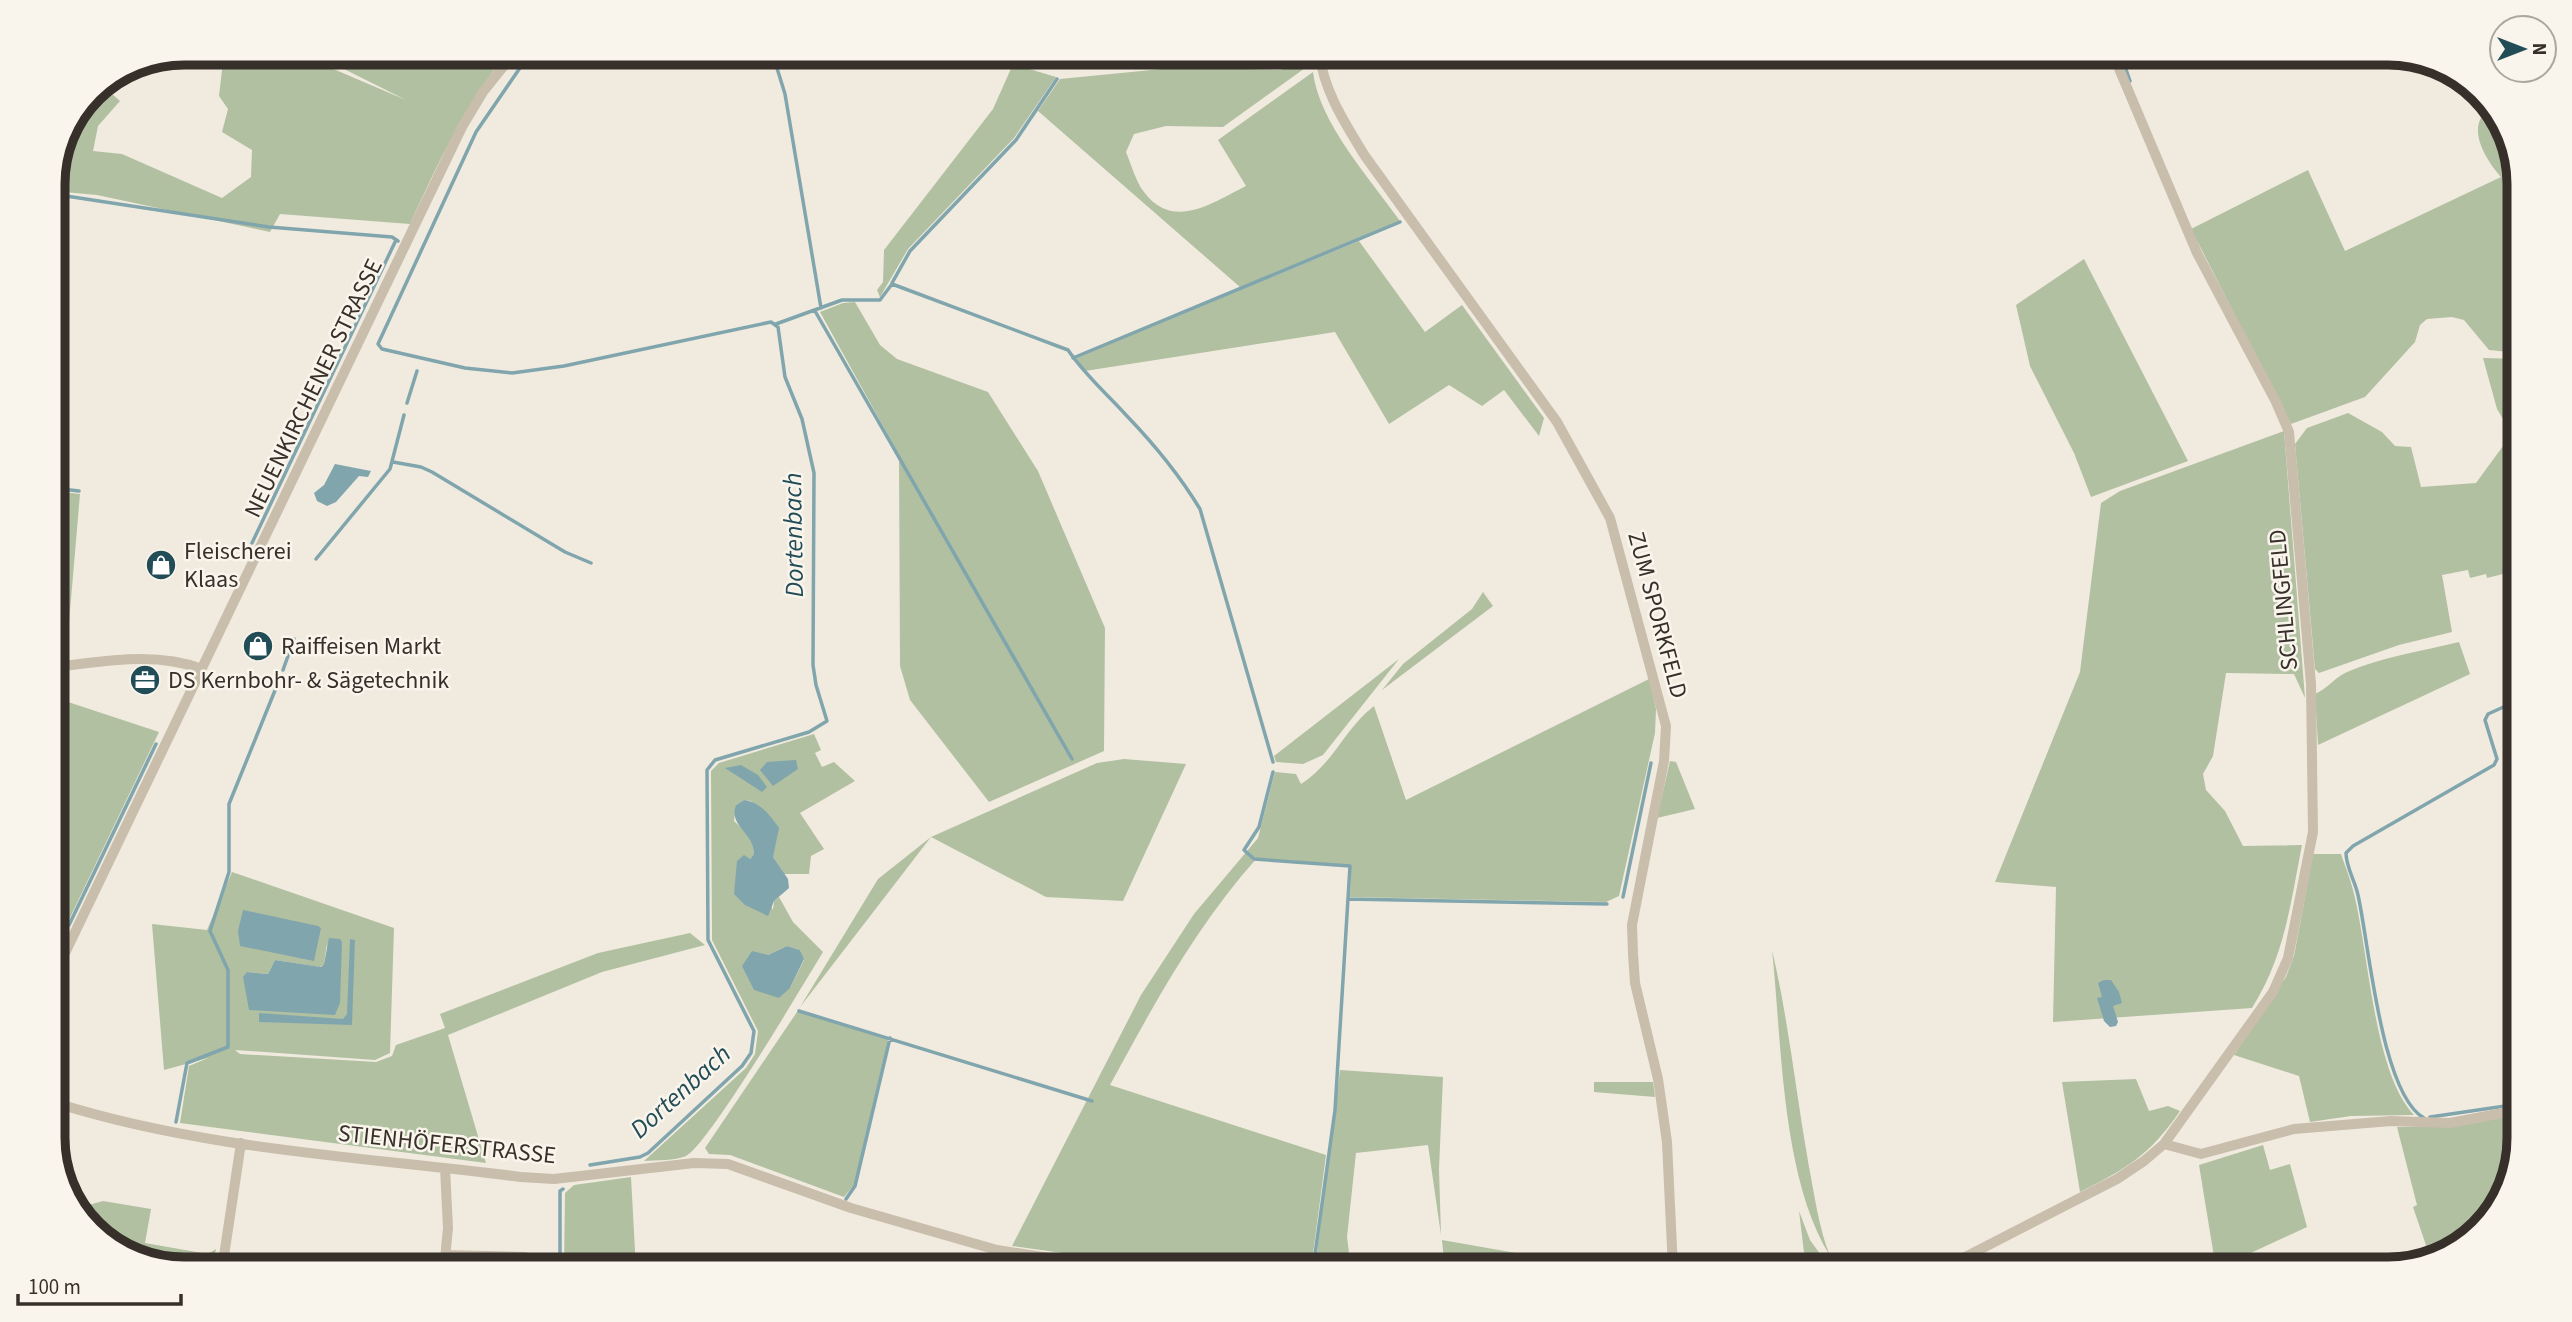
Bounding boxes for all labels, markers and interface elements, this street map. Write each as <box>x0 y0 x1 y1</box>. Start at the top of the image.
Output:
north arrow <box>2488 14 2558 84</box>
text: N <box>2525 43 2552 55</box>
street label: NEUENKIRCHENER STRASSE <box>235 253 391 524</box>
water label: Dortenbach <box>774 472 813 598</box>
street label: ZUM SPORKFELD <box>1618 528 1697 702</box>
street label: SCHLINGFELD <box>2260 528 2307 672</box>
place label: Fleischerei Klaas <box>184 534 292 597</box>
shop icon: Fleischerei Klaas <box>144 548 178 582</box>
shop icon: Raiffeisen Markt <box>241 629 275 663</box>
place label: Raiffeisen Markt <box>281 629 441 664</box>
office icon: DS Kernbohr- & Sägetechnik <box>128 663 162 697</box>
place label: DS Kernbohr- & Sägetechnik <box>168 663 449 698</box>
water label: Dortenbach <box>622 1036 739 1147</box>
street label: STIENHÖFERSTRASSE <box>336 1116 558 1173</box>
scale bar <box>18 1262 180 1306</box>
text: 100 m <box>28 1272 81 1302</box>

